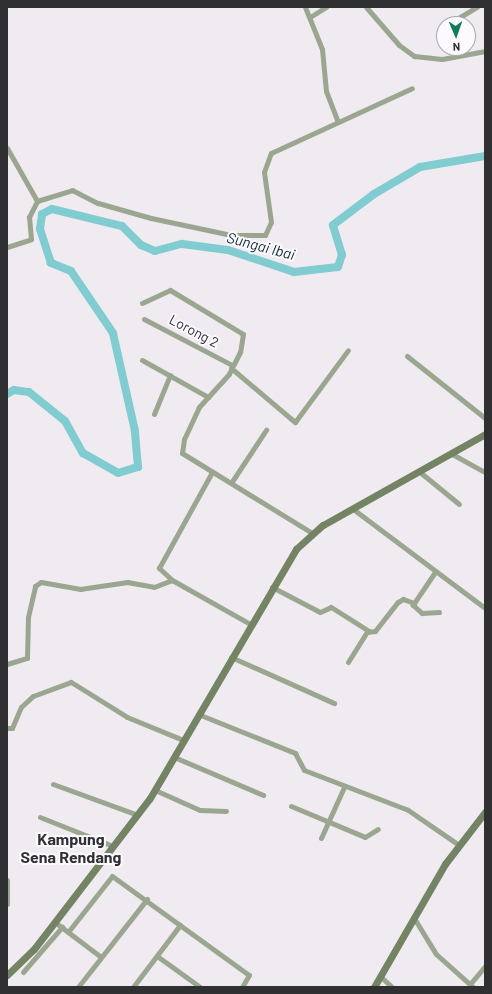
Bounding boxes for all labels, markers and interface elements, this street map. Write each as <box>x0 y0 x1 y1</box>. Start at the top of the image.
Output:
north arrow <box>436 16 476 56</box>
text: N <box>453 41 460 54</box>
water label: Sungai Ibai <box>225 228 297 264</box>
street label: Lorong 2 <box>166 311 222 351</box>
district label: Kampung Sena Rendang <box>21 829 121 867</box>

